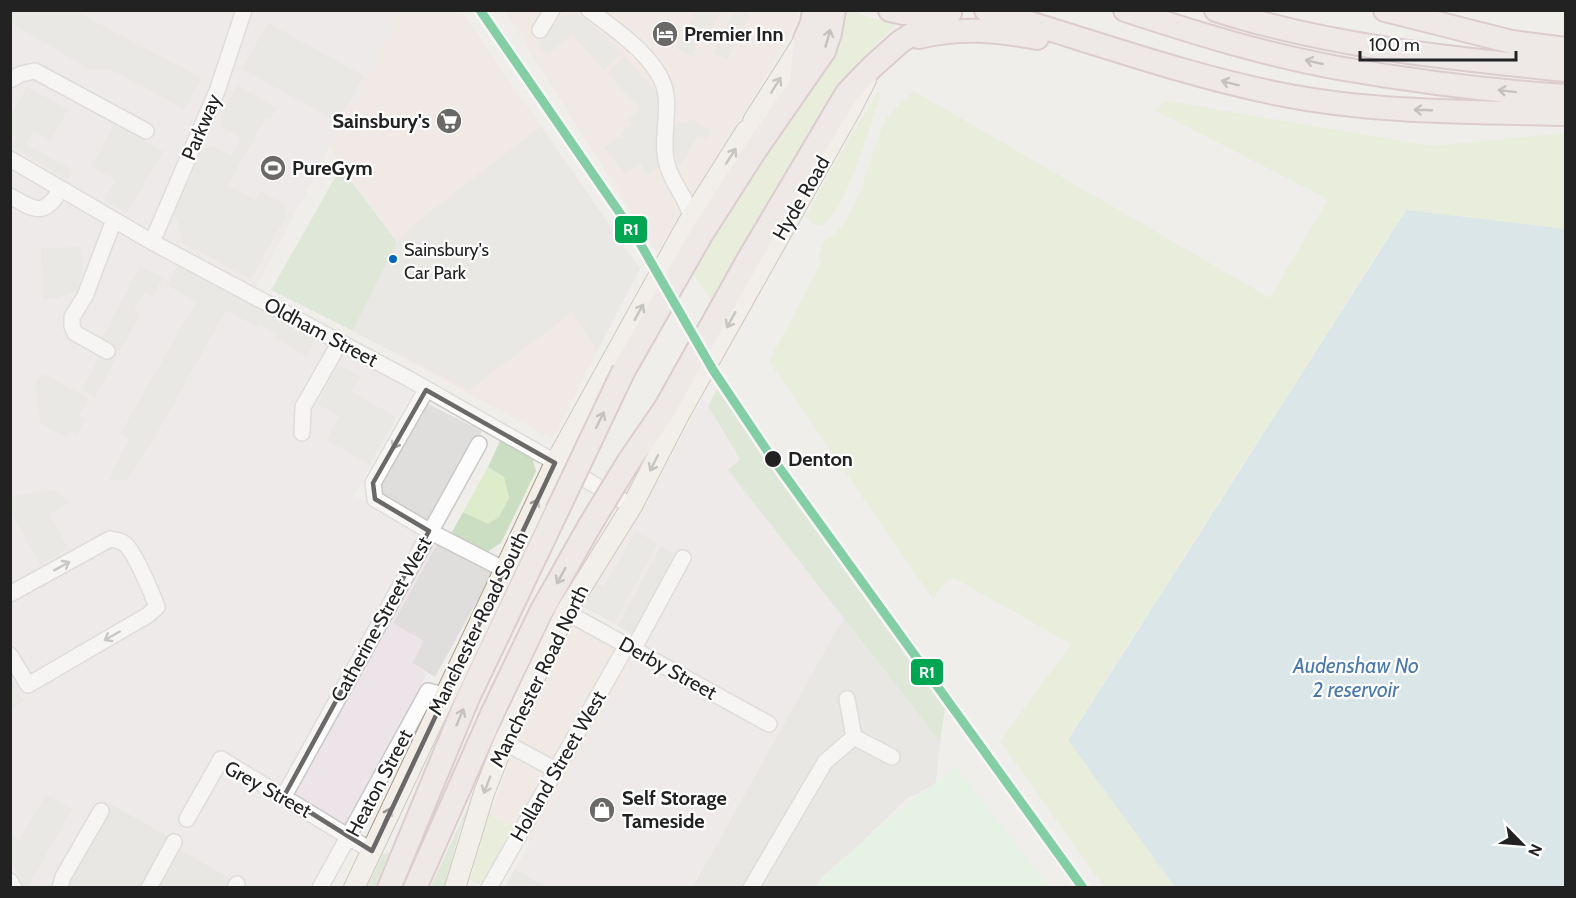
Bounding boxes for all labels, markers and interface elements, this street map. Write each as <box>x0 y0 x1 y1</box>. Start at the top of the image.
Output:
hotel icon: Premier Inn <box>650 19 680 49</box>
place label: Premier Inn <box>684 22 784 46</box>
scale bar <box>1360 24 1516 62</box>
one-way arrow <box>823 29 834 48</box>
text: 100 m <box>1369 34 1420 56</box>
one-way arrow <box>1305 56 1324 68</box>
one-way arrow <box>1221 76 1240 88</box>
one-way arrow <box>770 77 782 94</box>
one-way arrow <box>1498 85 1518 96</box>
street label: Parkway <box>176 90 226 164</box>
one-way arrow <box>1414 104 1434 115</box>
supermarket icon: Sainsbury's <box>434 106 464 136</box>
place label: Sainsbury's <box>332 109 430 133</box>
one-way arrow <box>724 147 737 164</box>
street label: Hyde Road <box>767 152 835 244</box>
sports icon: PureGym <box>258 153 288 183</box>
place label: PureGym <box>292 156 373 180</box>
line badge: R1 <box>614 215 648 244</box>
text: R1 <box>623 220 639 239</box>
place label: Sainsbury's Car Park <box>404 239 489 284</box>
marker: Sainsbury's Car Park <box>387 253 399 265</box>
street label: Oldham Street <box>260 292 382 372</box>
one-way arrow <box>633 304 645 321</box>
one-way arrow <box>725 311 736 329</box>
one-way arrow <box>595 412 607 430</box>
one-way arrow <box>391 432 403 449</box>
place label: Denton <box>788 447 853 471</box>
marker: Denton <box>763 449 783 469</box>
one-way arrow <box>648 454 659 472</box>
one-way arrow <box>529 498 541 516</box>
street label: Manchester Road South <box>423 527 533 719</box>
street label: Catherine Street West <box>326 532 437 706</box>
one-way arrow <box>53 559 70 571</box>
one-way arrow <box>555 567 567 584</box>
street label: Manchester Road North <box>484 581 594 771</box>
one-way arrow <box>104 630 121 642</box>
street label: Derby Street <box>615 631 721 705</box>
water label: Audenshaw No 2 reservoir <box>1292 653 1419 702</box>
line badge: R1 <box>910 658 944 686</box>
text: R1 <box>919 663 935 682</box>
street label: Holland Street West <box>505 686 611 846</box>
one-way arrow <box>455 708 466 727</box>
street label: Heaton Street <box>341 725 417 841</box>
street label: Grey Street <box>220 755 316 823</box>
one-way arrow <box>481 775 492 794</box>
place label: Self Storage Tameside <box>622 786 727 833</box>
shop icon: Self Storage Tameside <box>587 795 617 825</box>
one-way arrow <box>382 807 394 825</box>
north arrow <box>1492 814 1552 874</box>
text: N <box>1524 841 1546 859</box>

